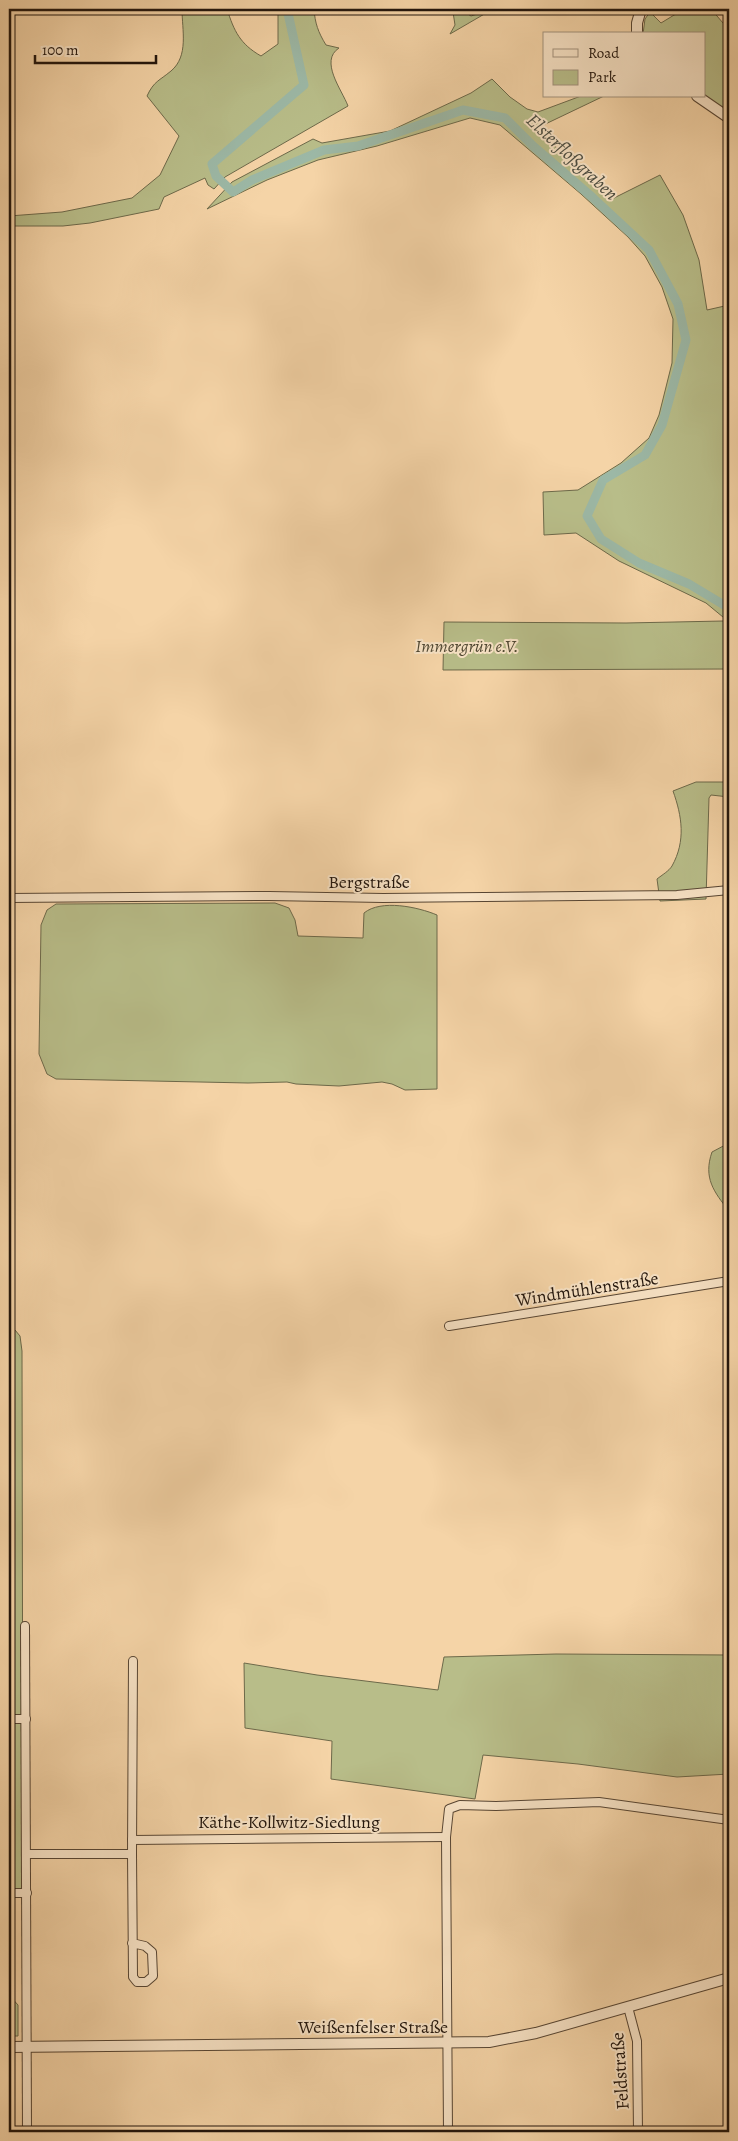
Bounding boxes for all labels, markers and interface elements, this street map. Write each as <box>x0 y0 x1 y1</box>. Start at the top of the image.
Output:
scale bar <box>35 32 156 64</box>
legend <box>543 32 706 98</box>
text: 100 m <box>42 40 79 60</box>
text: Road <box>588 43 620 63</box>
text: Park <box>588 67 617 87</box>
water label: Elsterfloßgraben <box>520 108 624 206</box>
park label: Immergrün e.V. <box>415 634 519 658</box>
street label: Bergstraße <box>328 870 410 894</box>
street label: Windmühlenstraße <box>513 1266 660 1312</box>
street label: Käthe-Kollwitz-Siedlung <box>198 1810 380 1834</box>
street label: Weißenfelser Straße <box>297 2015 448 2039</box>
street label: Feldstraße <box>605 2031 635 2111</box>

